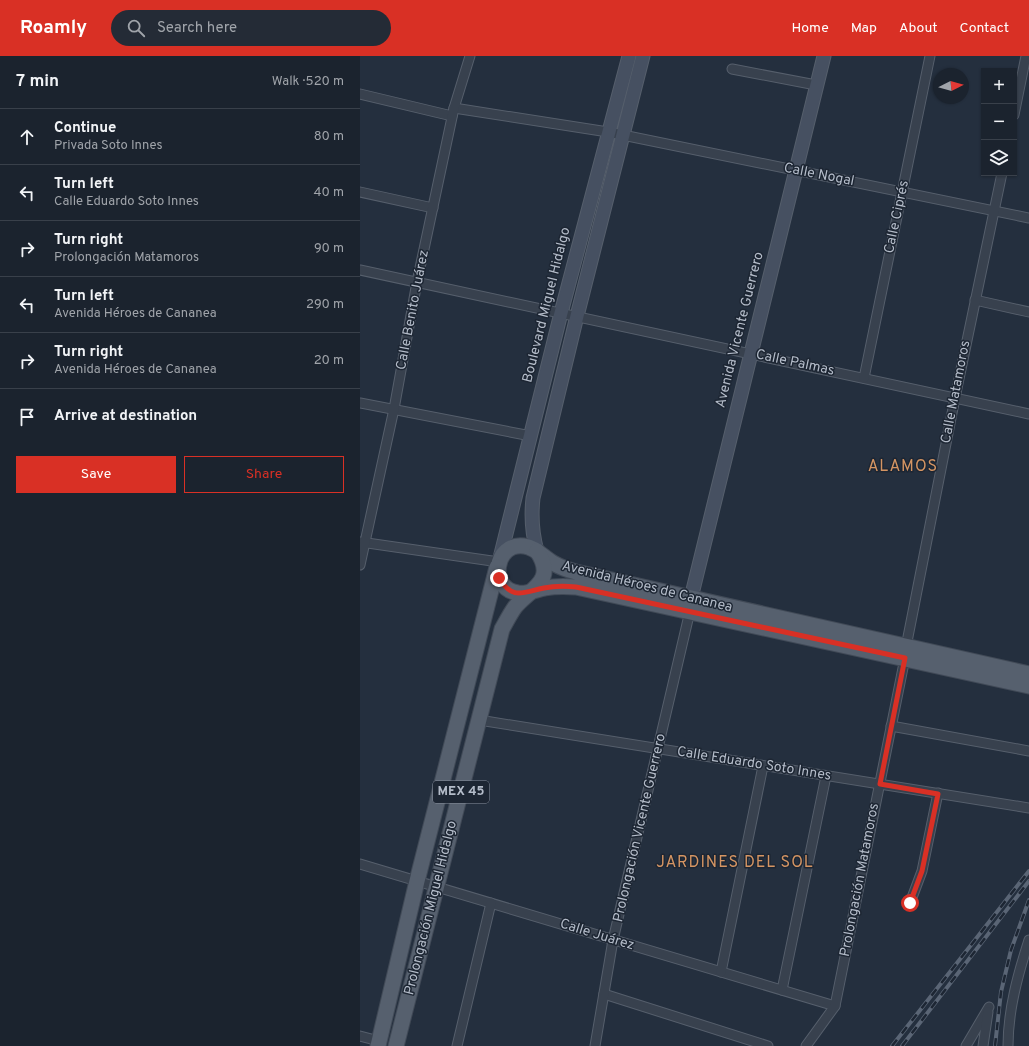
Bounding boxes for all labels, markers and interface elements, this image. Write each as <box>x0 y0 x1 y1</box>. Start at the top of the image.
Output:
search box <box>111 10 391 46</box>
text: Roamly <box>20 16 87 40</box>
icon: search <box>125 17 147 39</box>
text: Search here <box>157 19 237 38</box>
text: Home <box>792 20 829 37</box>
text: Map <box>851 20 877 37</box>
text: About <box>899 20 938 37</box>
text: Contact <box>960 20 1009 37</box>
north arrow <box>933 68 969 104</box>
map controls <box>981 68 1017 176</box>
button: + <box>981 68 1017 104</box>
text: 7 min <box>16 71 59 93</box>
text: Walk · 520 m <box>272 74 344 90</box>
button: − <box>981 104 1017 140</box>
text: Continue <box>54 119 116 138</box>
icon: ahead <box>16 126 38 148</box>
text: 80 m <box>314 129 344 145</box>
text: Privada Soto Innes <box>54 138 163 154</box>
button: layers <box>981 140 1017 176</box>
street label: Calle Nogal <box>782 160 856 190</box>
text: Turn left <box>54 175 114 194</box>
street label: Calle Ciprés <box>881 179 913 255</box>
icon: left <box>16 182 38 204</box>
text: 40 m <box>314 185 344 201</box>
text: Calle Eduardo Soto Innes <box>54 194 199 210</box>
street label: Boulevard Miguel Hidalgo <box>519 225 575 384</box>
text: Turn right <box>54 231 123 250</box>
icon: right <box>16 238 38 260</box>
text: 90 m <box>314 241 344 257</box>
street label: Calle Benito Juárez <box>393 249 433 371</box>
text: Prolongación Matamoros <box>54 250 199 266</box>
street label: Avenida Vicente Guerrero <box>712 250 768 410</box>
text: Turn left <box>54 287 114 306</box>
icon: left <box>16 294 38 316</box>
text: 290 m <box>306 297 344 313</box>
text: Avenida Héroes de Cananea <box>54 306 217 322</box>
street label: Calle Matamoros <box>938 339 974 445</box>
text: Turn right <box>54 343 123 362</box>
street label: Calle Palmas <box>754 346 836 380</box>
icon: right <box>16 350 38 372</box>
text: 20 m <box>314 353 344 369</box>
text: Avenida Héroes de Cananea <box>54 362 217 378</box>
icon: arrive <box>16 406 38 428</box>
text: Arrive at destination <box>54 407 197 426</box>
button: Save <box>16 456 176 493</box>
button: Share <box>184 456 344 493</box>
district label: ALAMOS <box>868 457 938 477</box>
street label: Avenida Héroes de Cananea <box>560 558 734 616</box>
route end <box>490 569 508 587</box>
street label: Prolongación Vicente Guerrero <box>610 732 670 924</box>
street label: Calle Eduardo Soto Innes <box>676 743 832 785</box>
road number: MEX 45 <box>433 781 489 803</box>
street label: Prolongación Matamoros <box>837 802 883 958</box>
street label: Prolongación Miguel Hidalgo <box>401 819 461 997</box>
district label: JARDINES DEL SOL <box>656 853 814 873</box>
route start <box>901 894 919 912</box>
street label: Calle Juárez <box>558 916 636 954</box>

